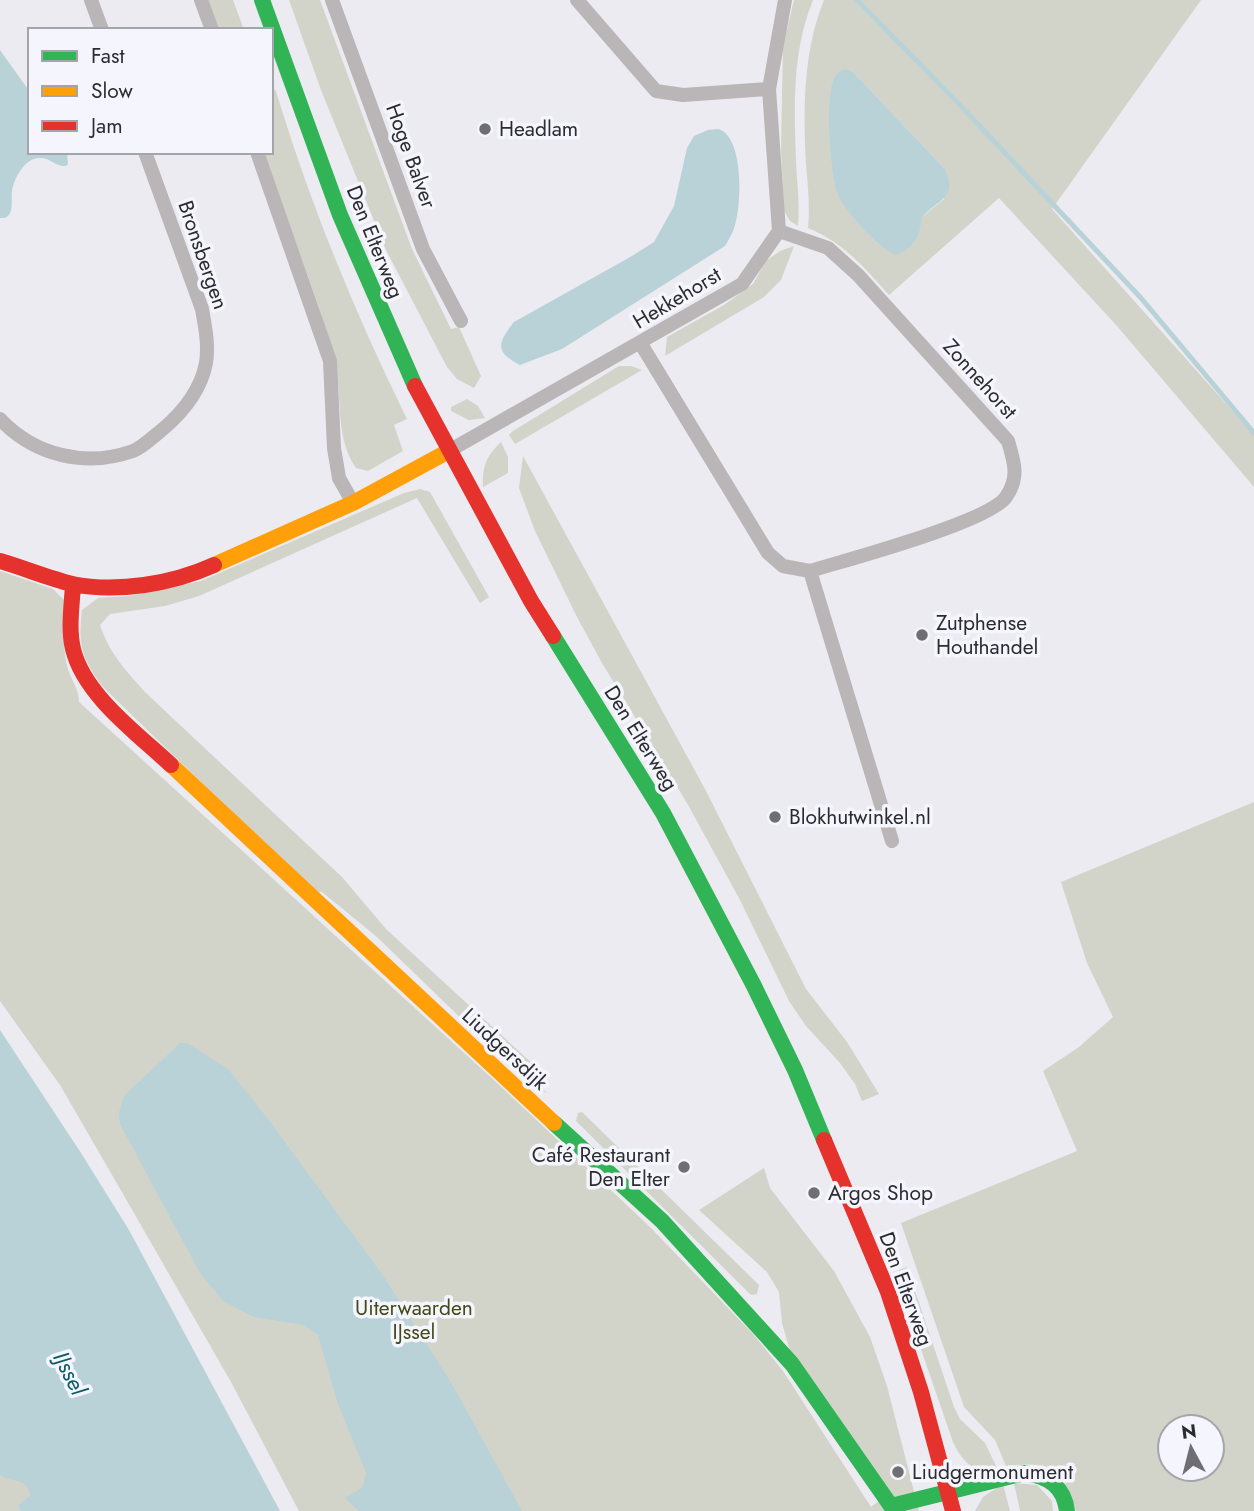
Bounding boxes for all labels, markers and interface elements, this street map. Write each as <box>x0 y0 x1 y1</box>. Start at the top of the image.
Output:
legend <box>28 28 273 154</box>
text: Fast <box>91 41 124 71</box>
text: Slow <box>91 76 133 106</box>
street label: Hoge Balver <box>378 100 444 213</box>
text: Jam <box>88 111 123 141</box>
place label: Headlam <box>499 114 578 144</box>
marker: Headlam <box>477 121 493 137</box>
street label: Den Elterweg <box>339 181 411 303</box>
street label: Bronsbergen <box>170 197 236 313</box>
street label: Hekkehorst <box>627 260 727 336</box>
street label: Zonnehorst <box>936 332 1024 426</box>
place label: Zutphense Houthandel <box>936 608 1038 662</box>
marker: Zutphense Houthandel <box>914 627 930 643</box>
street label: Den Elterweg <box>597 679 685 797</box>
place label: Blokhutwinkel.nl <box>789 802 931 832</box>
marker: Blokhutwinkel.nl <box>767 809 783 825</box>
street label: Liudgersdijk <box>455 1001 555 1097</box>
place label: Café Restaurant Den Elter <box>532 1140 671 1194</box>
marker: Café Restaurant Den Elter <box>676 1159 692 1175</box>
place label: Argos Shop <box>828 1178 933 1208</box>
marker: Argos Shop <box>806 1185 822 1201</box>
street label: Den Elterweg <box>872 1228 940 1350</box>
park label: Uiterwaarden IJssel <box>355 1293 473 1347</box>
water label: IJssel <box>45 1345 96 1402</box>
north arrow <box>1156 1413 1226 1483</box>
text: N <box>1180 1417 1198 1446</box>
place label: Liudgermonument <box>912 1457 1073 1487</box>
marker: Liudgermonument <box>890 1464 906 1480</box>

